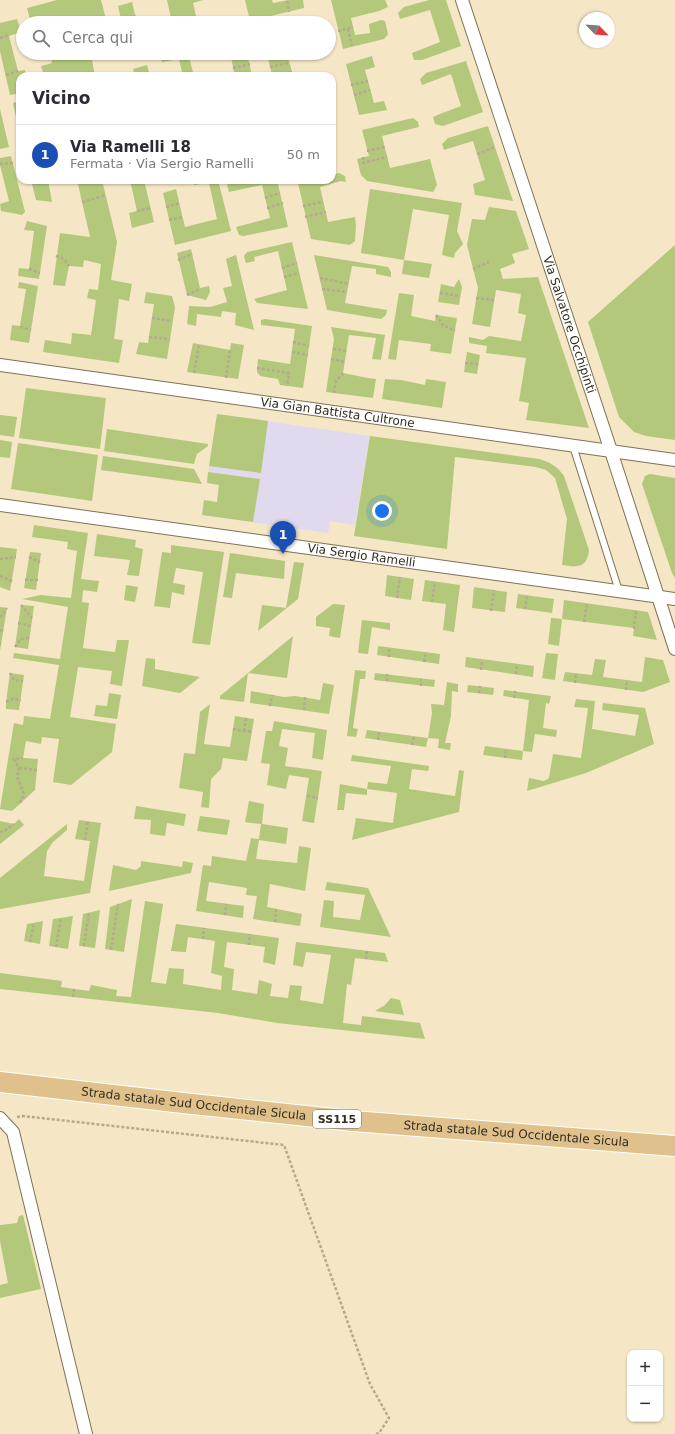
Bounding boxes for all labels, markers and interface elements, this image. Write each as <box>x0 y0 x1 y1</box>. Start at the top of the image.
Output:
north arrow <box>579 12 615 48</box>
search box <box>16 16 336 60</box>
icon: search <box>30 27 52 49</box>
text: Cerca qui <box>62 29 133 47</box>
text: Vicino <box>32 88 90 108</box>
text: Via Ramelli 18 <box>70 138 191 156</box>
text: 1 <box>40 147 50 162</box>
text: 50 m <box>287 147 320 162</box>
text: Fermata · Via Sergio Ramelli <box>70 156 254 171</box>
street label: Via Salvatore Occhipinti <box>540 254 598 395</box>
street label: Via Gian Battista Cultrone <box>260 395 416 430</box>
your location <box>372 501 392 521</box>
pin: 1 <box>270 521 296 554</box>
street label: Via Sergio Ramelli <box>307 541 416 570</box>
street label: Strada statale Sud Occidentale Sicula <box>81 1084 307 1123</box>
road number: SS115 <box>313 1110 361 1128</box>
street label: Strada statale Sud Occidentale Sicula <box>403 1118 630 1149</box>
map controls <box>627 1350 663 1422</box>
button: + <box>627 1350 663 1386</box>
button: − <box>627 1386 663 1422</box>

